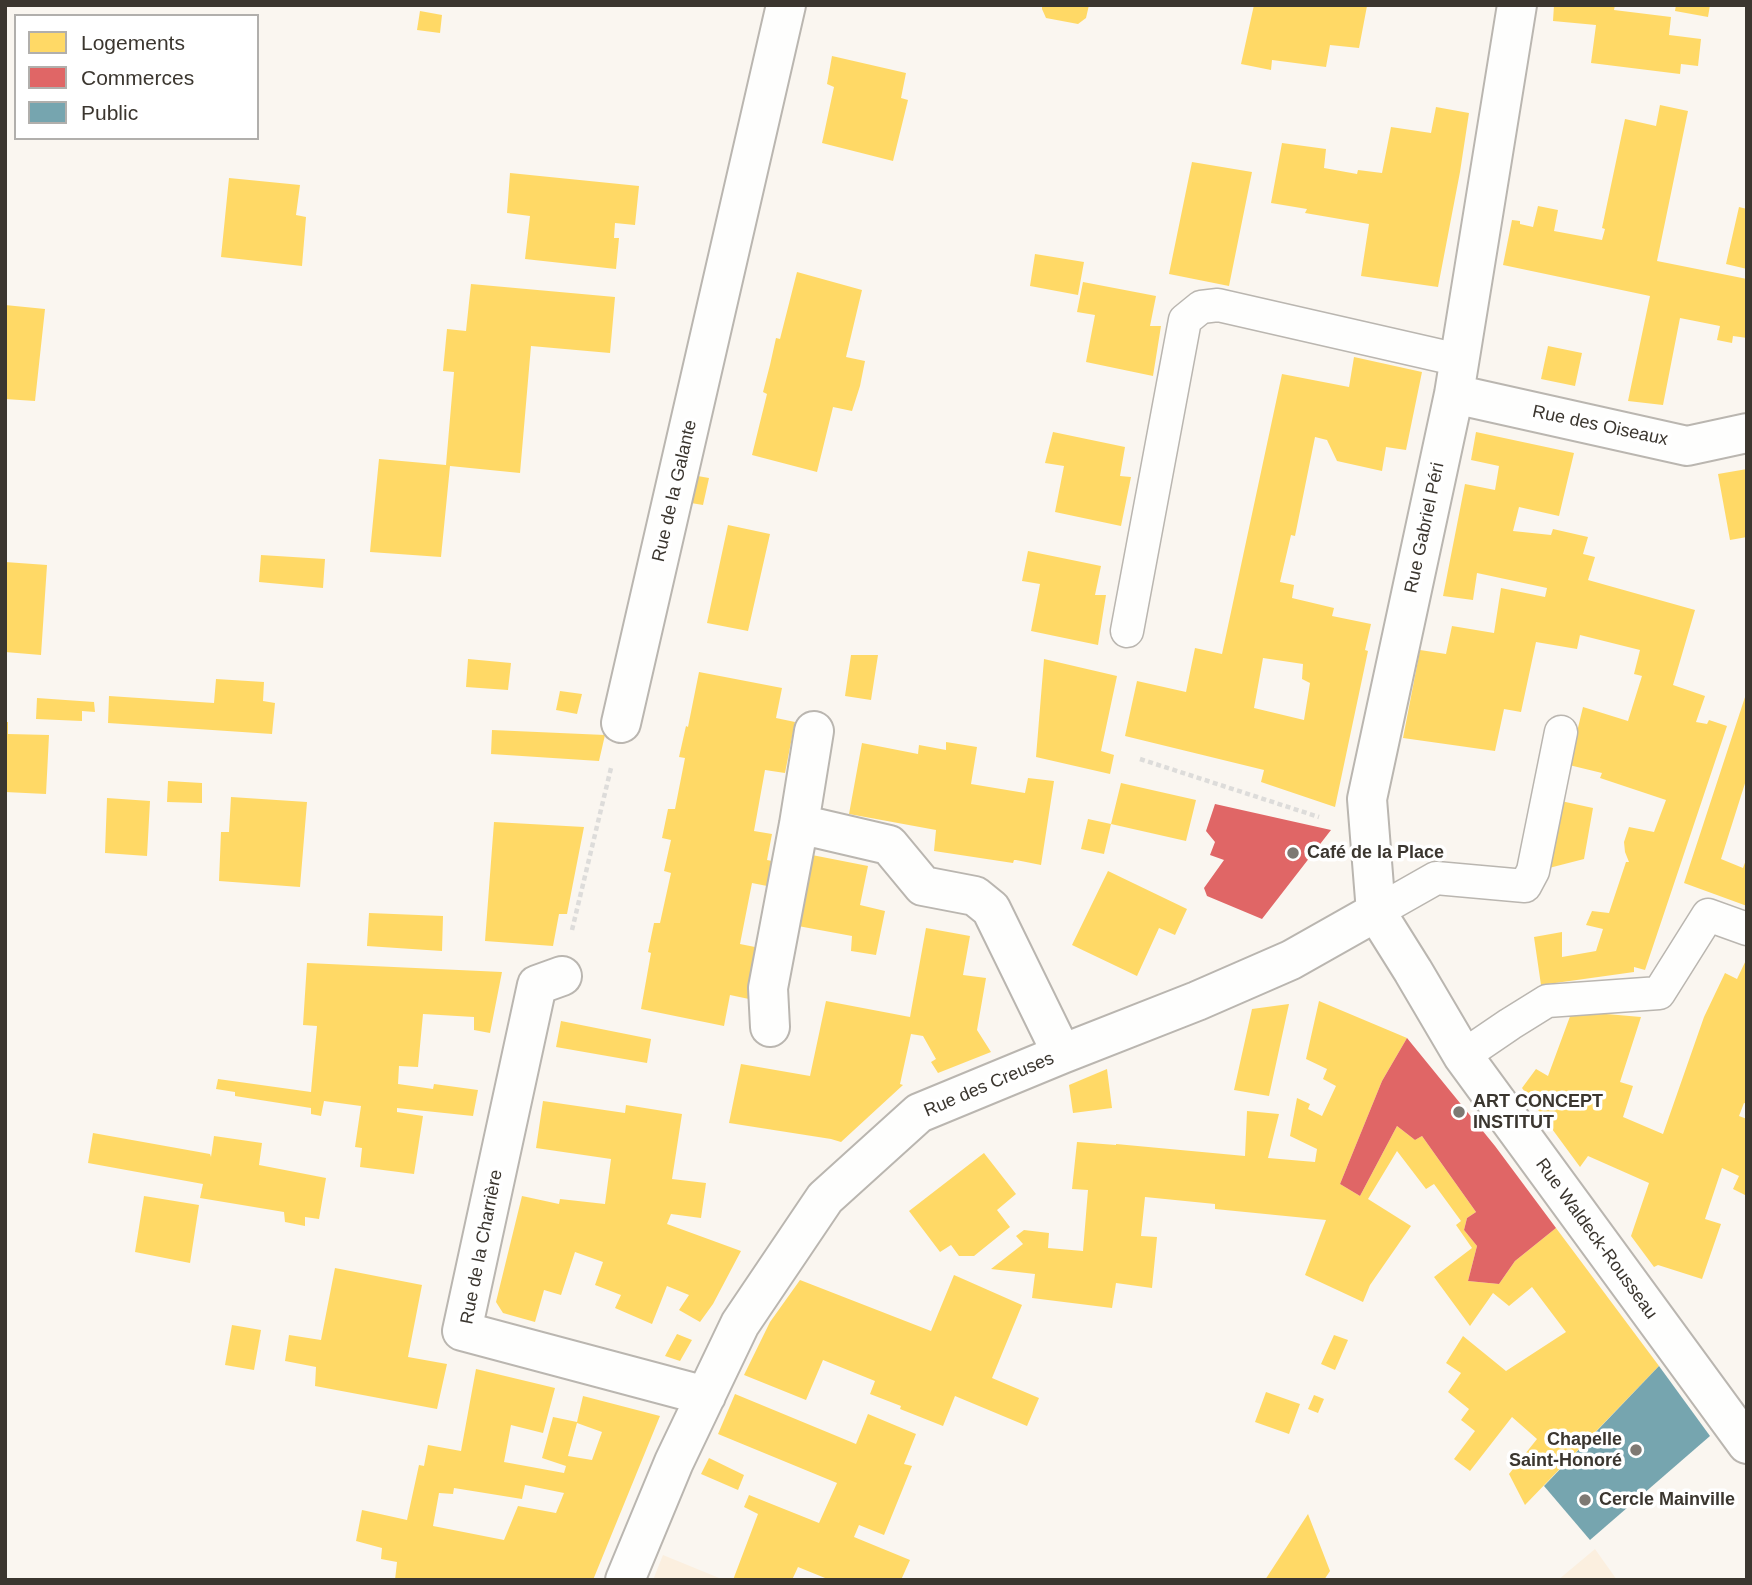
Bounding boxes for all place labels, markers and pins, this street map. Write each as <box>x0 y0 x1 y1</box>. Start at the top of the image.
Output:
place label: Café de la Place <box>1307 842 1444 864</box>
marker: Café de la Place <box>1285 845 1301 861</box>
place label: ART CONCEPT INSTITUT <box>1473 1091 1603 1134</box>
marker: ART CONCEPT INSTITUT <box>1451 1104 1467 1120</box>
place label: Chapelle Saint-Honoré <box>1509 1429 1622 1472</box>
marker: Chapelle Saint-Honoré <box>1628 1442 1644 1458</box>
place label: Cercle Mainville <box>1599 1489 1735 1511</box>
marker: Cercle Mainville <box>1577 1492 1593 1508</box>

